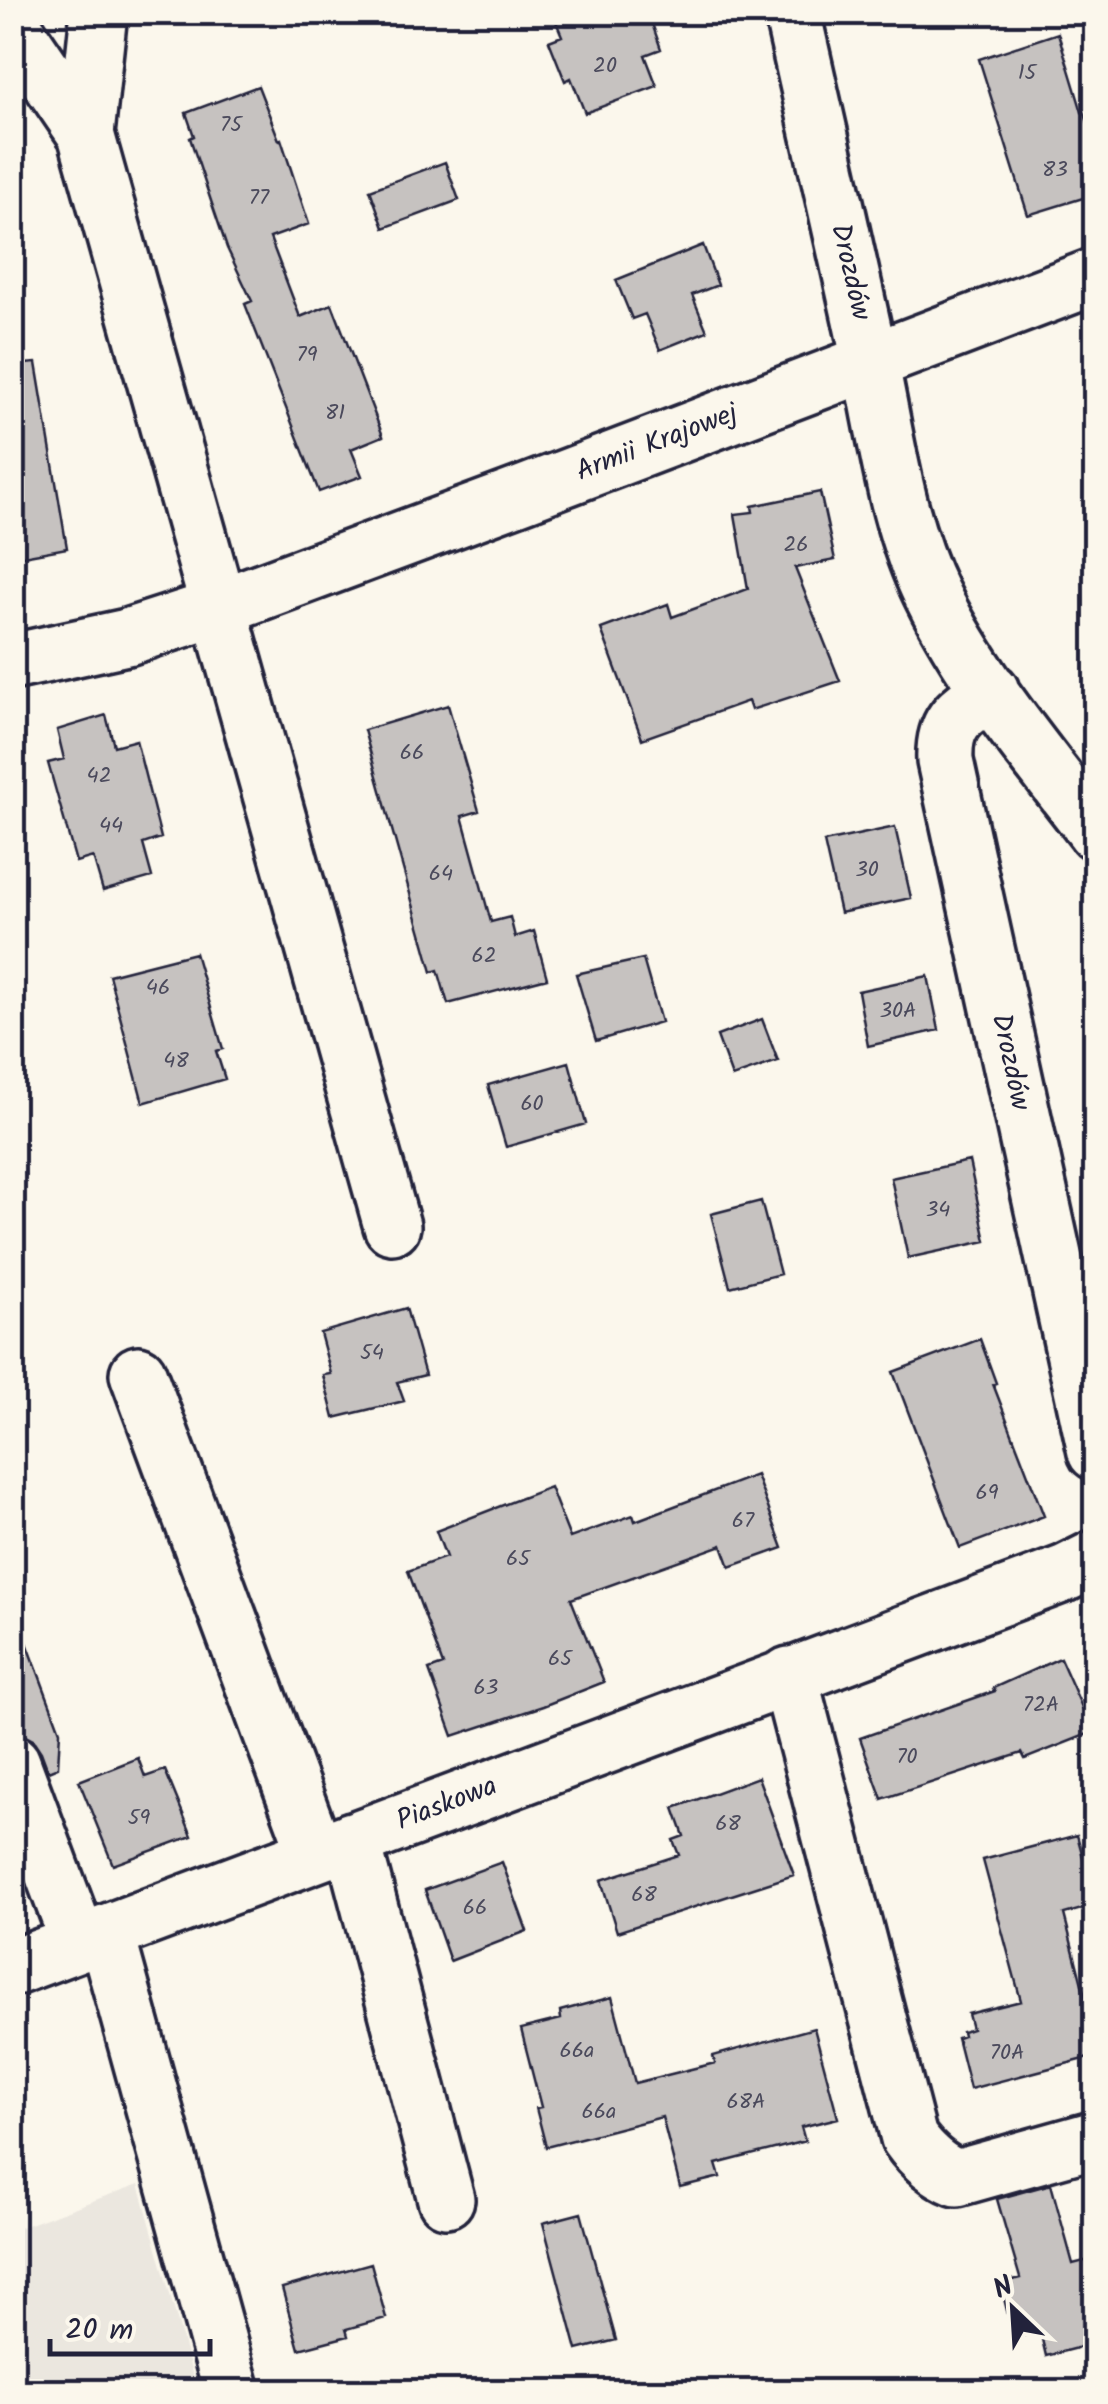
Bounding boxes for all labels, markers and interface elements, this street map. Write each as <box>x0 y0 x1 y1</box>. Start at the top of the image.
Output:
house number: 20 <box>593 49 617 84</box>
house number: 15 <box>1018 56 1038 91</box>
house number: 75 <box>220 108 243 143</box>
house number: 83 <box>1042 153 1068 188</box>
house number: 77 <box>249 181 270 216</box>
street label: Drozdów <box>817 219 883 325</box>
house number: 79 <box>297 338 318 373</box>
street label: Armii Krajowej <box>569 391 745 495</box>
house number: 81 <box>325 396 345 431</box>
house number: 26 <box>783 528 809 563</box>
house number: 66 <box>400 736 424 771</box>
house number: 42 <box>87 759 111 794</box>
house number: 44 <box>99 809 123 844</box>
house number: 30 <box>855 853 879 888</box>
house number: 64 <box>429 857 453 892</box>
house number: 62 <box>471 939 497 974</box>
house number: 46 <box>146 971 170 1006</box>
house number: 30A <box>880 994 916 1029</box>
street label: Drozdów <box>978 1009 1042 1115</box>
house number: 48 <box>163 1044 189 1079</box>
house number: 60 <box>520 1087 544 1122</box>
house number: 34 <box>926 1193 950 1228</box>
house number: 54 <box>360 1336 384 1371</box>
house number: 69 <box>976 1476 999 1511</box>
house number: 67 <box>732 1504 755 1539</box>
house number: 65 <box>506 1542 531 1577</box>
house number: 65 <box>548 1642 573 1677</box>
house number: 63 <box>474 1671 498 1706</box>
house number: 72A <box>1023 1688 1059 1723</box>
house number: 70 <box>896 1740 918 1775</box>
street label: Piaskowa <box>390 1764 504 1844</box>
house number: 59 <box>128 1801 151 1836</box>
house number: 68 <box>715 1807 741 1842</box>
house number: 68 <box>631 1878 657 1913</box>
house number: 66 <box>463 1891 487 1926</box>
house number: 66a <box>560 2034 594 2069</box>
house number: 70A <box>990 2036 1024 2071</box>
house number: 68A <box>727 2085 765 2120</box>
house number: 66a <box>582 2095 616 2130</box>
north arrow <box>963 2259 1063 2359</box>
text: N <box>986 2264 1021 2313</box>
scale bar <box>50 2294 210 2356</box>
text: 20 m <box>65 2307 133 2355</box>

